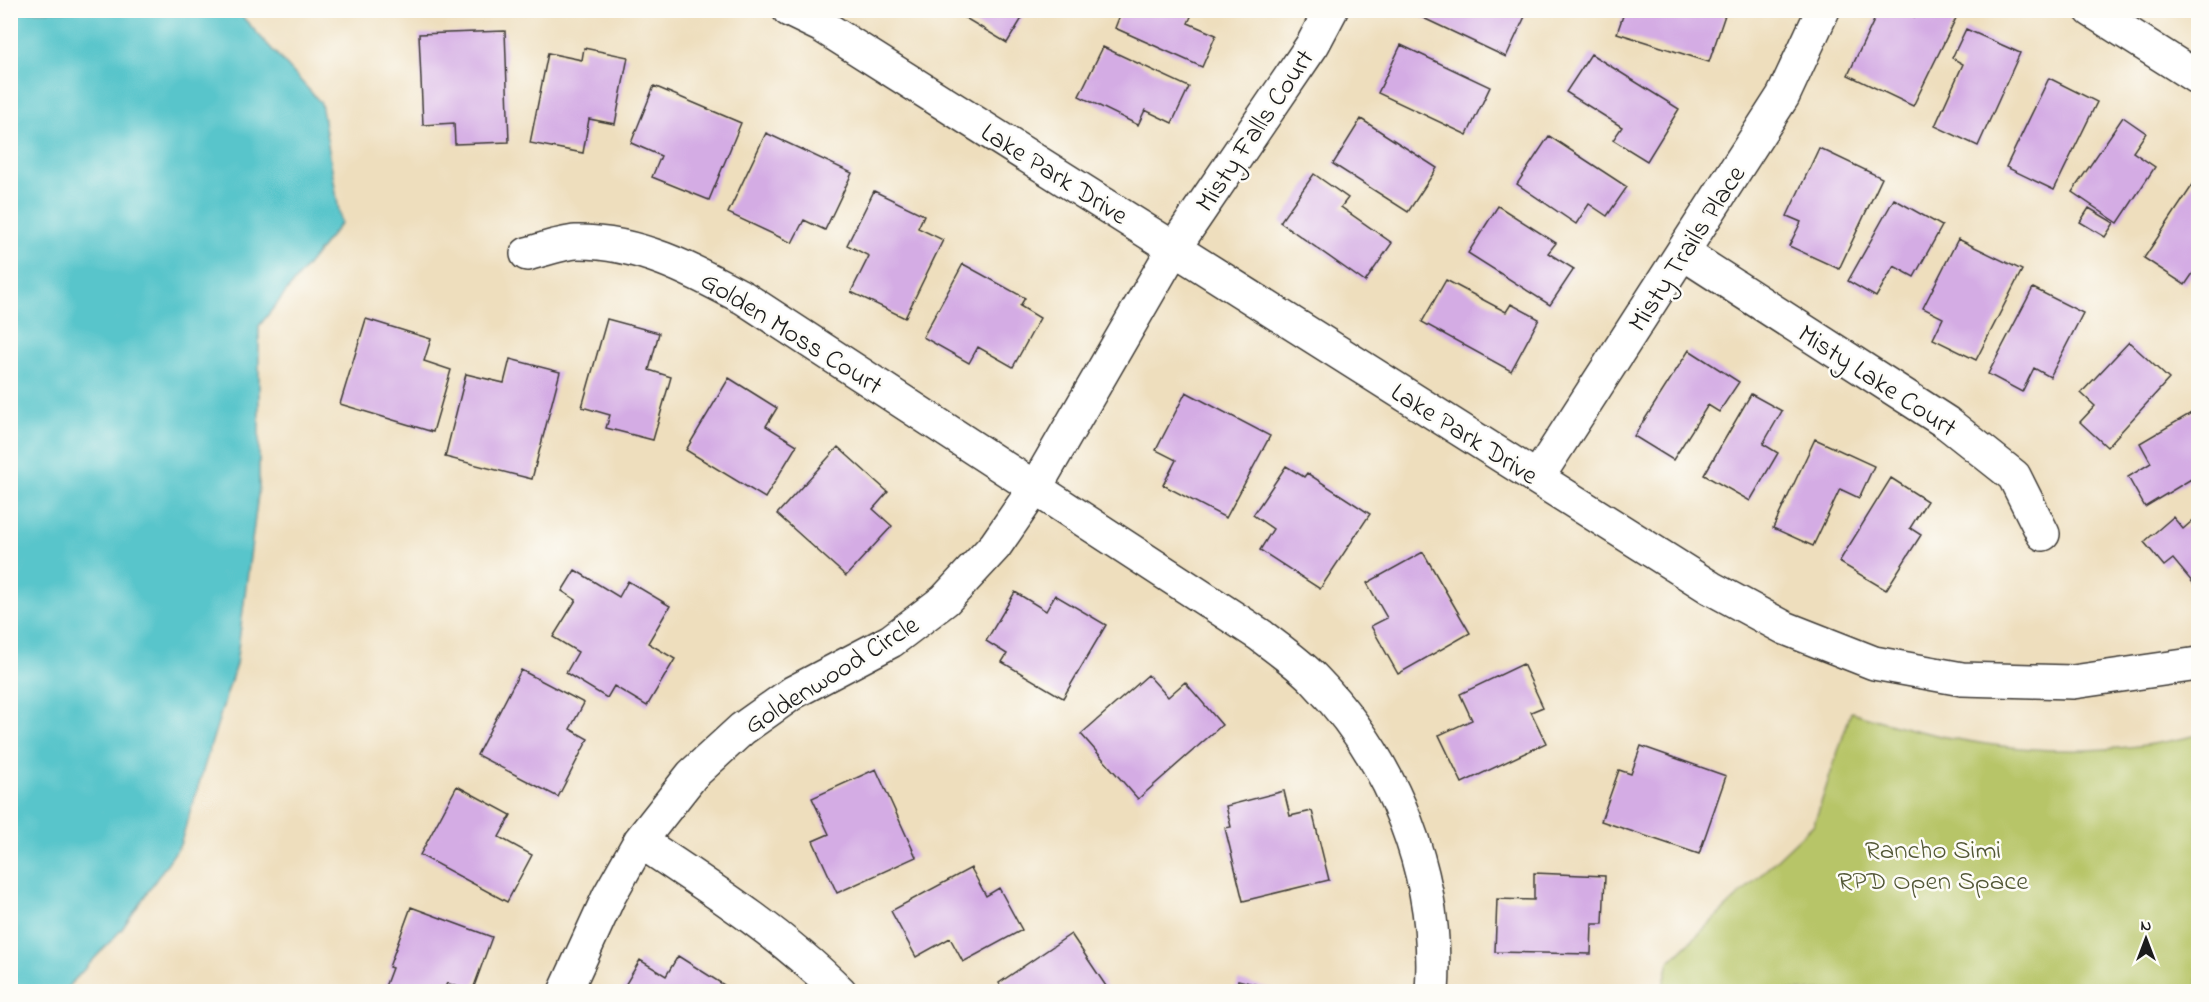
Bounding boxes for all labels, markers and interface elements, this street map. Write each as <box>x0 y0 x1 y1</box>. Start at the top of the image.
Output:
street label: Misty Falls Court <box>1187 42 1325 221</box>
street label: Lake Park Drive <box>972 114 1136 236</box>
street label: Misty Trails Place <box>1620 158 1757 340</box>
street label: Golden Moss Court <box>692 262 889 406</box>
street label: Misty Lake Court <box>1789 316 1964 448</box>
street label: Lake Park Drive <box>1382 374 1546 496</box>
street label: Goldenwood Circle <box>737 606 928 745</box>
park label: Rancho Simi RPD Open Space <box>1838 832 2029 902</box>
north arrow <box>2116 909 2176 969</box>
text: N <box>2141 914 2152 938</box>

